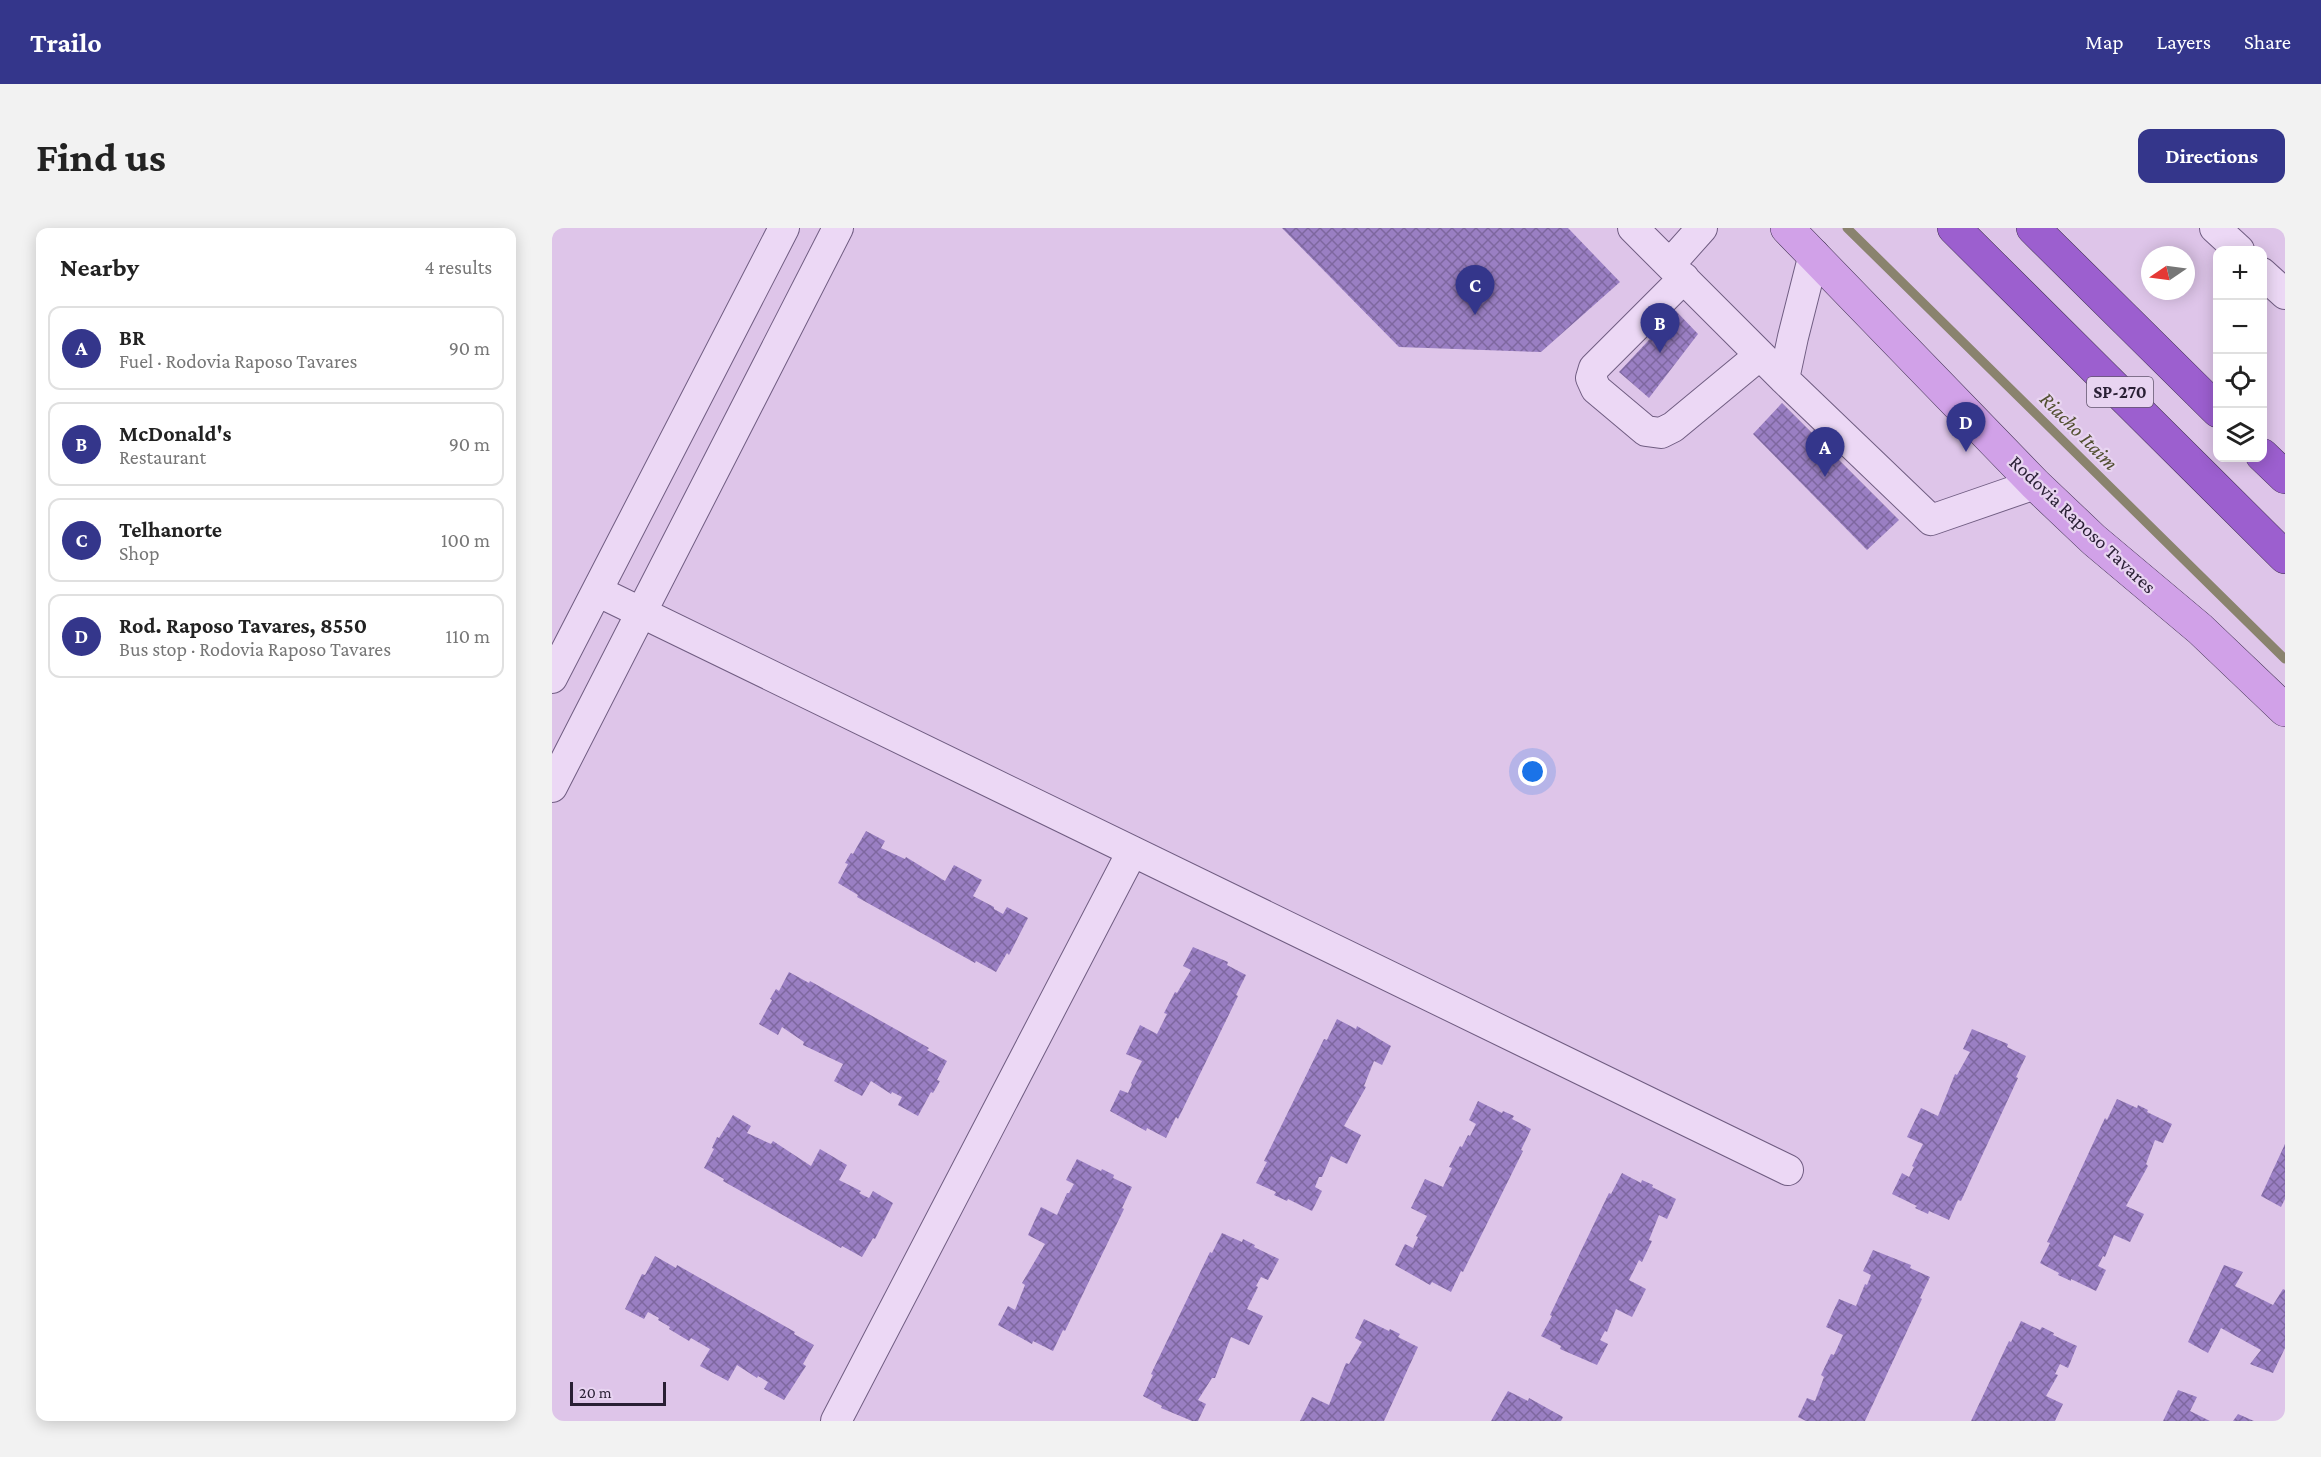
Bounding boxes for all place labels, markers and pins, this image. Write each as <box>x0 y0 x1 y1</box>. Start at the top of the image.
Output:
pin: C <box>1456 266 1494 315</box>
pin: B <box>1640 304 1680 353</box>
pin: D <box>1946 402 1986 452</box>
pin: A <box>1806 428 1844 477</box>

